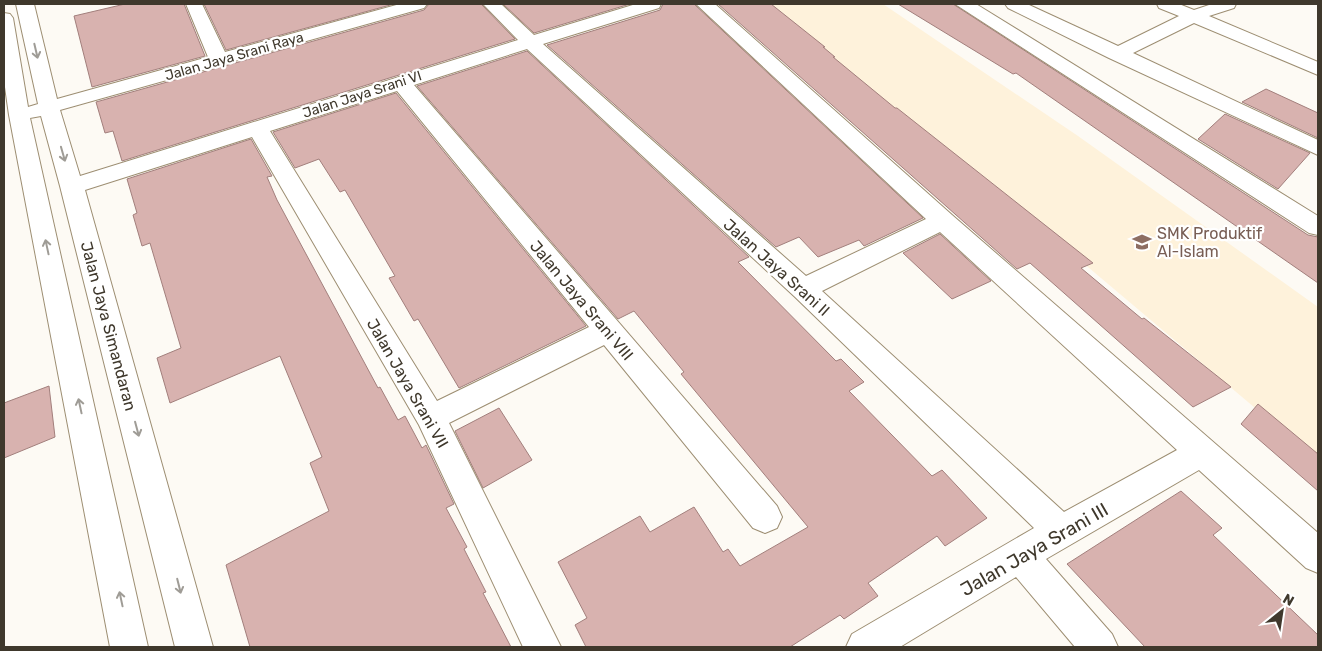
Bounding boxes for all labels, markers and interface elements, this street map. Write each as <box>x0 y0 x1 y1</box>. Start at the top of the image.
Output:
street label: Jalan Jaya Srani Raya <box>163 29 305 84</box>
one-way arrow <box>32 43 41 59</box>
street label: Jalan Jaya Srani VI <box>300 67 424 122</box>
one-way arrow <box>58 146 68 162</box>
street label: Jalan Jaya Srani II <box>720 215 834 320</box>
place label: SMK Produktif Al-Islam <box>1157 224 1263 261</box>
school or university icon: SMK Produktif Al-Islam <box>1131 231 1153 253</box>
street label: Jalan Jaya Srani VIII <box>526 237 637 364</box>
one-way arrow <box>42 239 51 255</box>
street label: Jalan Jaya Simandaran <box>77 239 140 413</box>
street label: Jalan Jaya Srani VII <box>363 315 452 451</box>
one-way arrow <box>75 398 84 414</box>
one-way arrow <box>133 421 142 437</box>
street label: Jalan Jaya Srani III <box>956 498 1112 601</box>
one-way arrow <box>175 578 184 594</box>
north arrow <box>1257 586 1307 636</box>
text: N <box>1280 590 1297 610</box>
one-way arrow <box>116 592 125 608</box>

